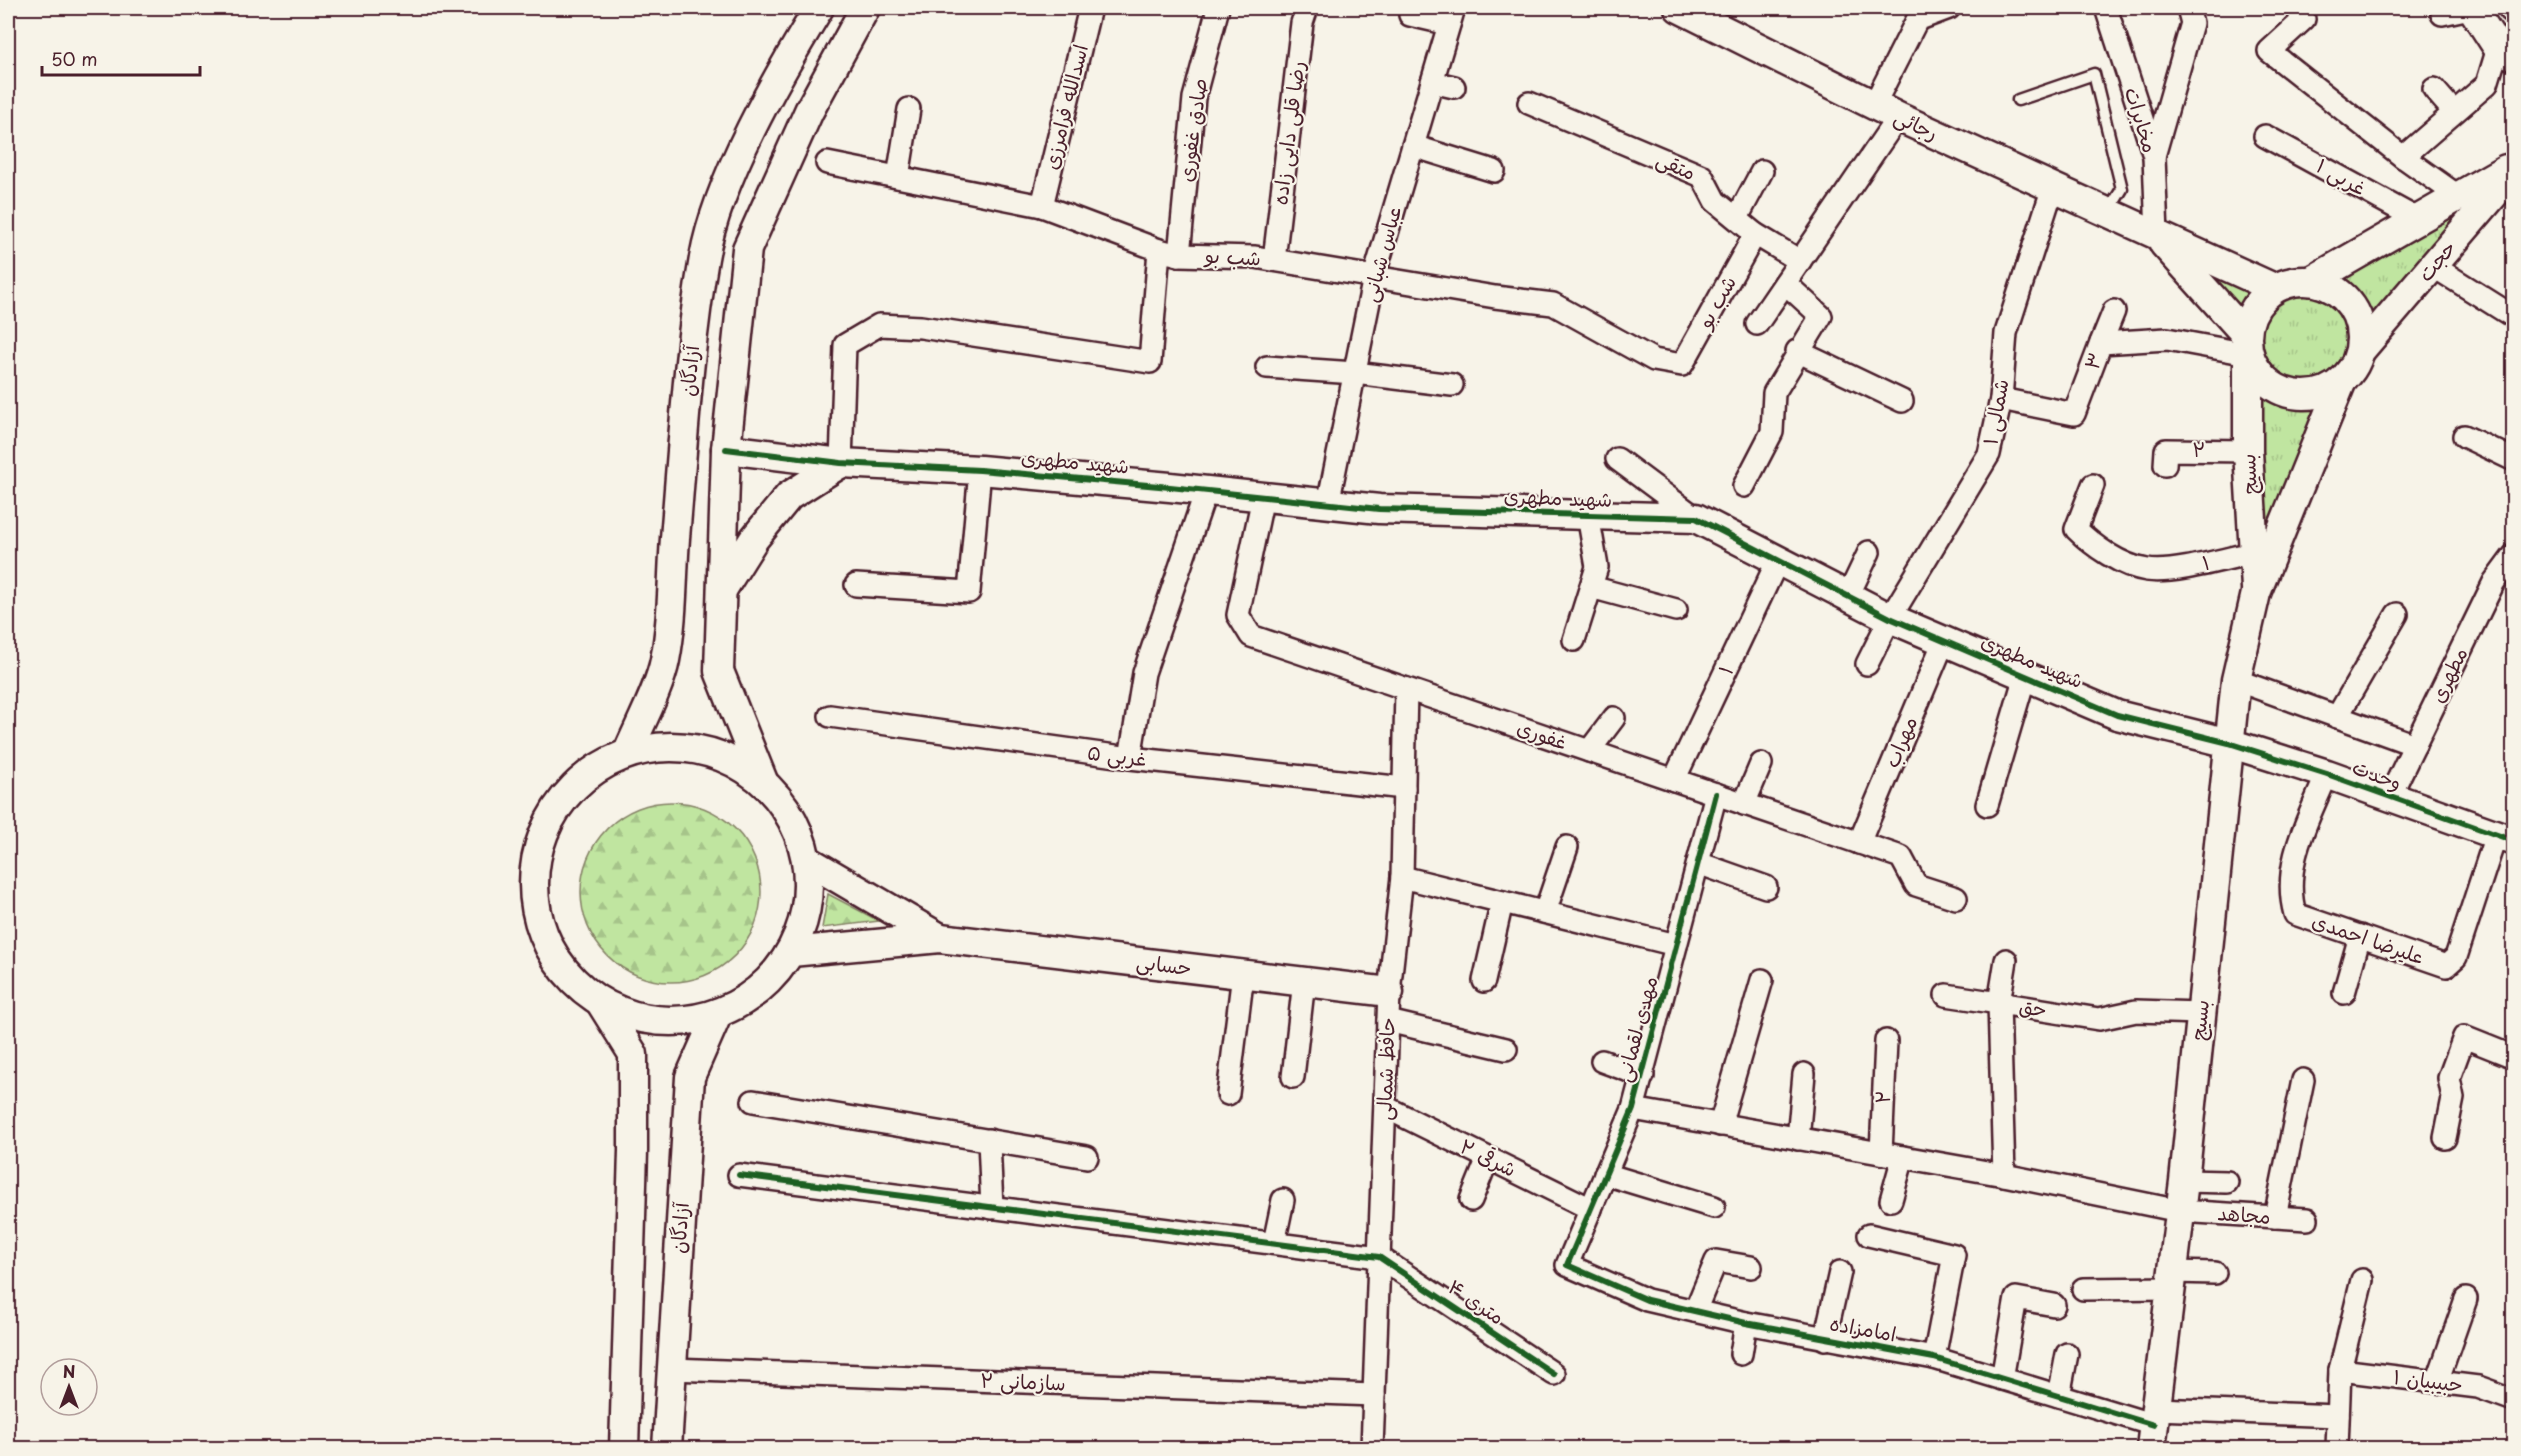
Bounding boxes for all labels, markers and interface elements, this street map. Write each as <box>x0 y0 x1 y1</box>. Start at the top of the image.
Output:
scale bar <box>42 39 200 77</box>
street label: اسدالله فرامرزی <box>1035 41 1095 173</box>
text: 50 m <box>51 45 98 72</box>
street label: رضا قلی دایی زاده <box>1264 59 1312 207</box>
street label: صادق غفوری <box>1170 76 1214 184</box>
street label: مخابرات <box>2118 83 2166 156</box>
street label: رجائی <box>1890 101 1943 147</box>
street label: متقی <box>1652 143 1701 187</box>
street label: ۱ غربی <box>2311 150 2372 202</box>
street label: عباس شبانی <box>1354 203 1408 305</box>
street label: حجت <box>2410 233 2462 288</box>
street label: شب بو <box>1202 239 1262 272</box>
street label: شب بو <box>1689 270 1743 335</box>
street label: آزادگان <box>672 343 706 398</box>
street label: ۳ <box>2076 348 2110 374</box>
street label: ۱ شمالی <box>1974 376 2016 447</box>
street label: ۲ <box>2192 434 2206 464</box>
street label: شهید مطهری <box>1020 441 1130 481</box>
street label: بسیج <box>2232 453 2264 495</box>
street label: شهید مطهری <box>1503 480 1613 514</box>
street label: ۱ <box>2199 547 2212 577</box>
street label: شهید مطهری <box>1977 625 2088 695</box>
street label: مطهری <box>2422 642 2474 708</box>
street label: ۱ <box>1710 660 1740 679</box>
street label: مهراب <box>1876 711 1924 772</box>
street label: غفوری <box>1513 712 1571 757</box>
street label: ۵ غربی <box>1086 736 1149 774</box>
street label: وحدت <box>2348 751 2406 797</box>
street label: علیرضا احمدی <box>2308 905 2428 971</box>
street label: حسابی <box>1135 946 1194 982</box>
street label: مهدی لقمانی <box>1607 972 1665 1085</box>
street label: حق <box>2017 990 2049 1024</box>
street label: بسیج <box>2182 998 2216 1042</box>
street label: حافظ شمالی <box>1368 1017 1402 1121</box>
street label: ۲ <box>1867 1090 1897 1104</box>
street label: ۲ شرقی <box>1455 1131 1522 1184</box>
street label: مجاهد <box>2216 1197 2272 1231</box>
street label: آزادگان <box>662 1200 696 1254</box>
street label: ۴ متری <box>1442 1271 1511 1331</box>
street label: امامزاده <box>1828 1307 1899 1349</box>
north arrow <box>39 1357 99 1417</box>
text: N <box>63 1359 75 1383</box>
street label: حبیبیان ۱ <box>2392 1361 2465 1399</box>
street label: سازمانی ۲ <box>980 1365 1066 1397</box>

